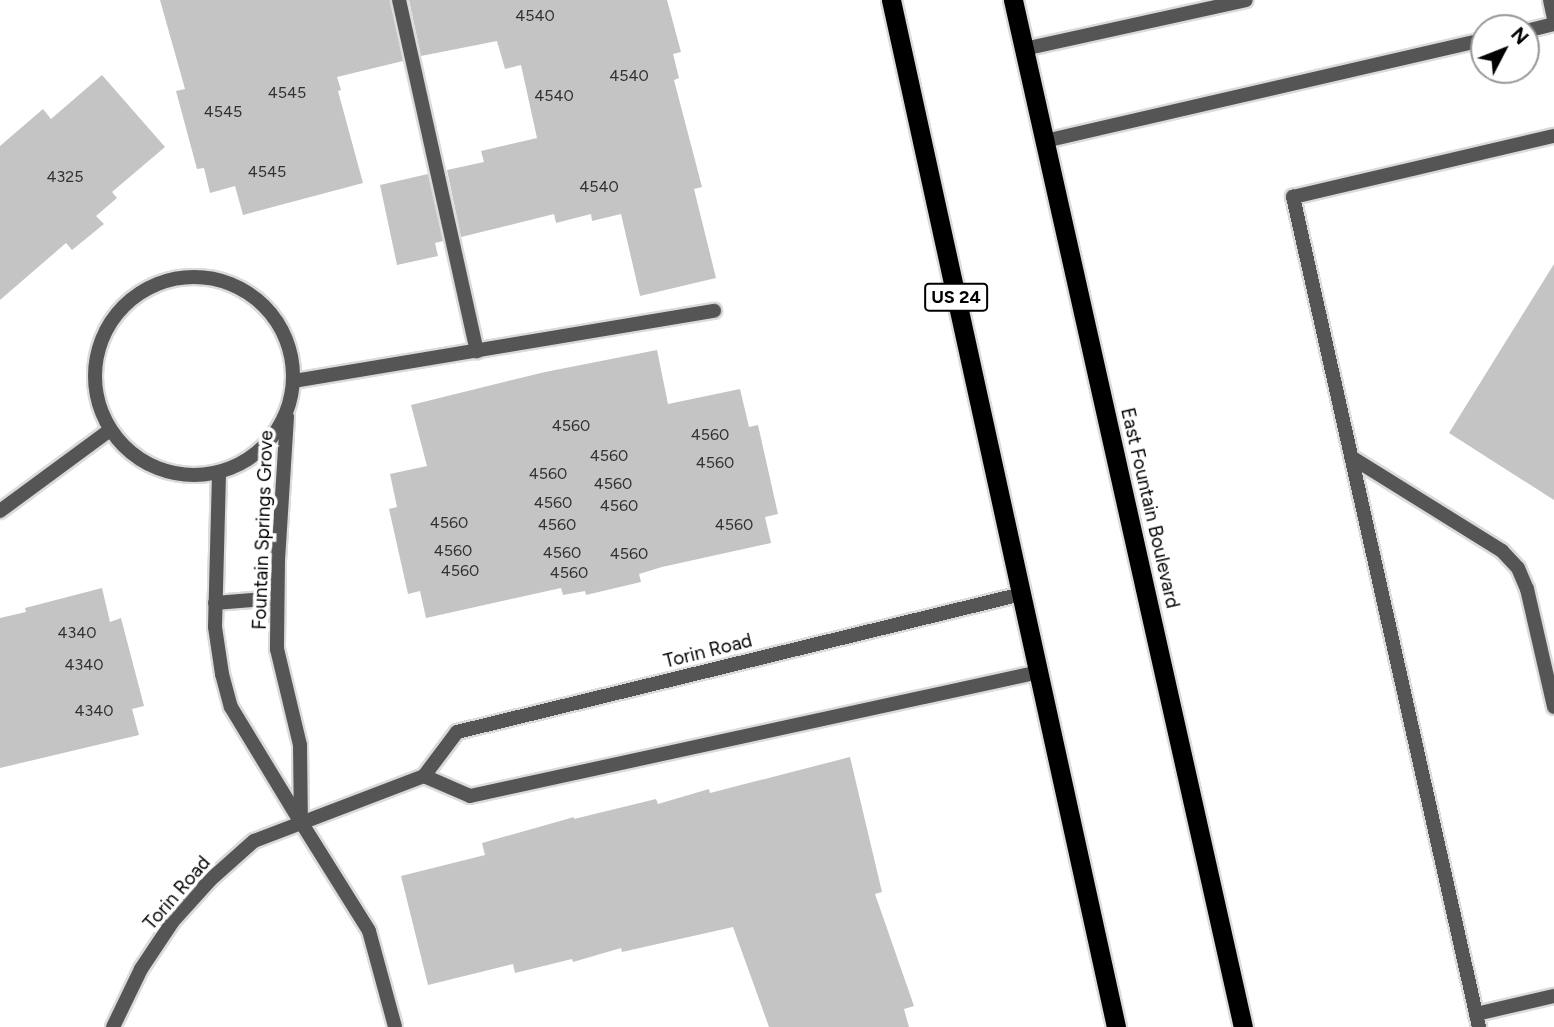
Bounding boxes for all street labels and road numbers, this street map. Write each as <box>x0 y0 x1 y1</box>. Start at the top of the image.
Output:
road number: US 24 <box>923 282 989 312</box>
street label: East Fountain Boulevard <box>1116 406 1184 610</box>
street label: Fountain Springs Grove <box>248 430 278 630</box>
street label: Torin Road <box>661 629 755 673</box>
street label: Torin Road <box>139 851 215 935</box>

